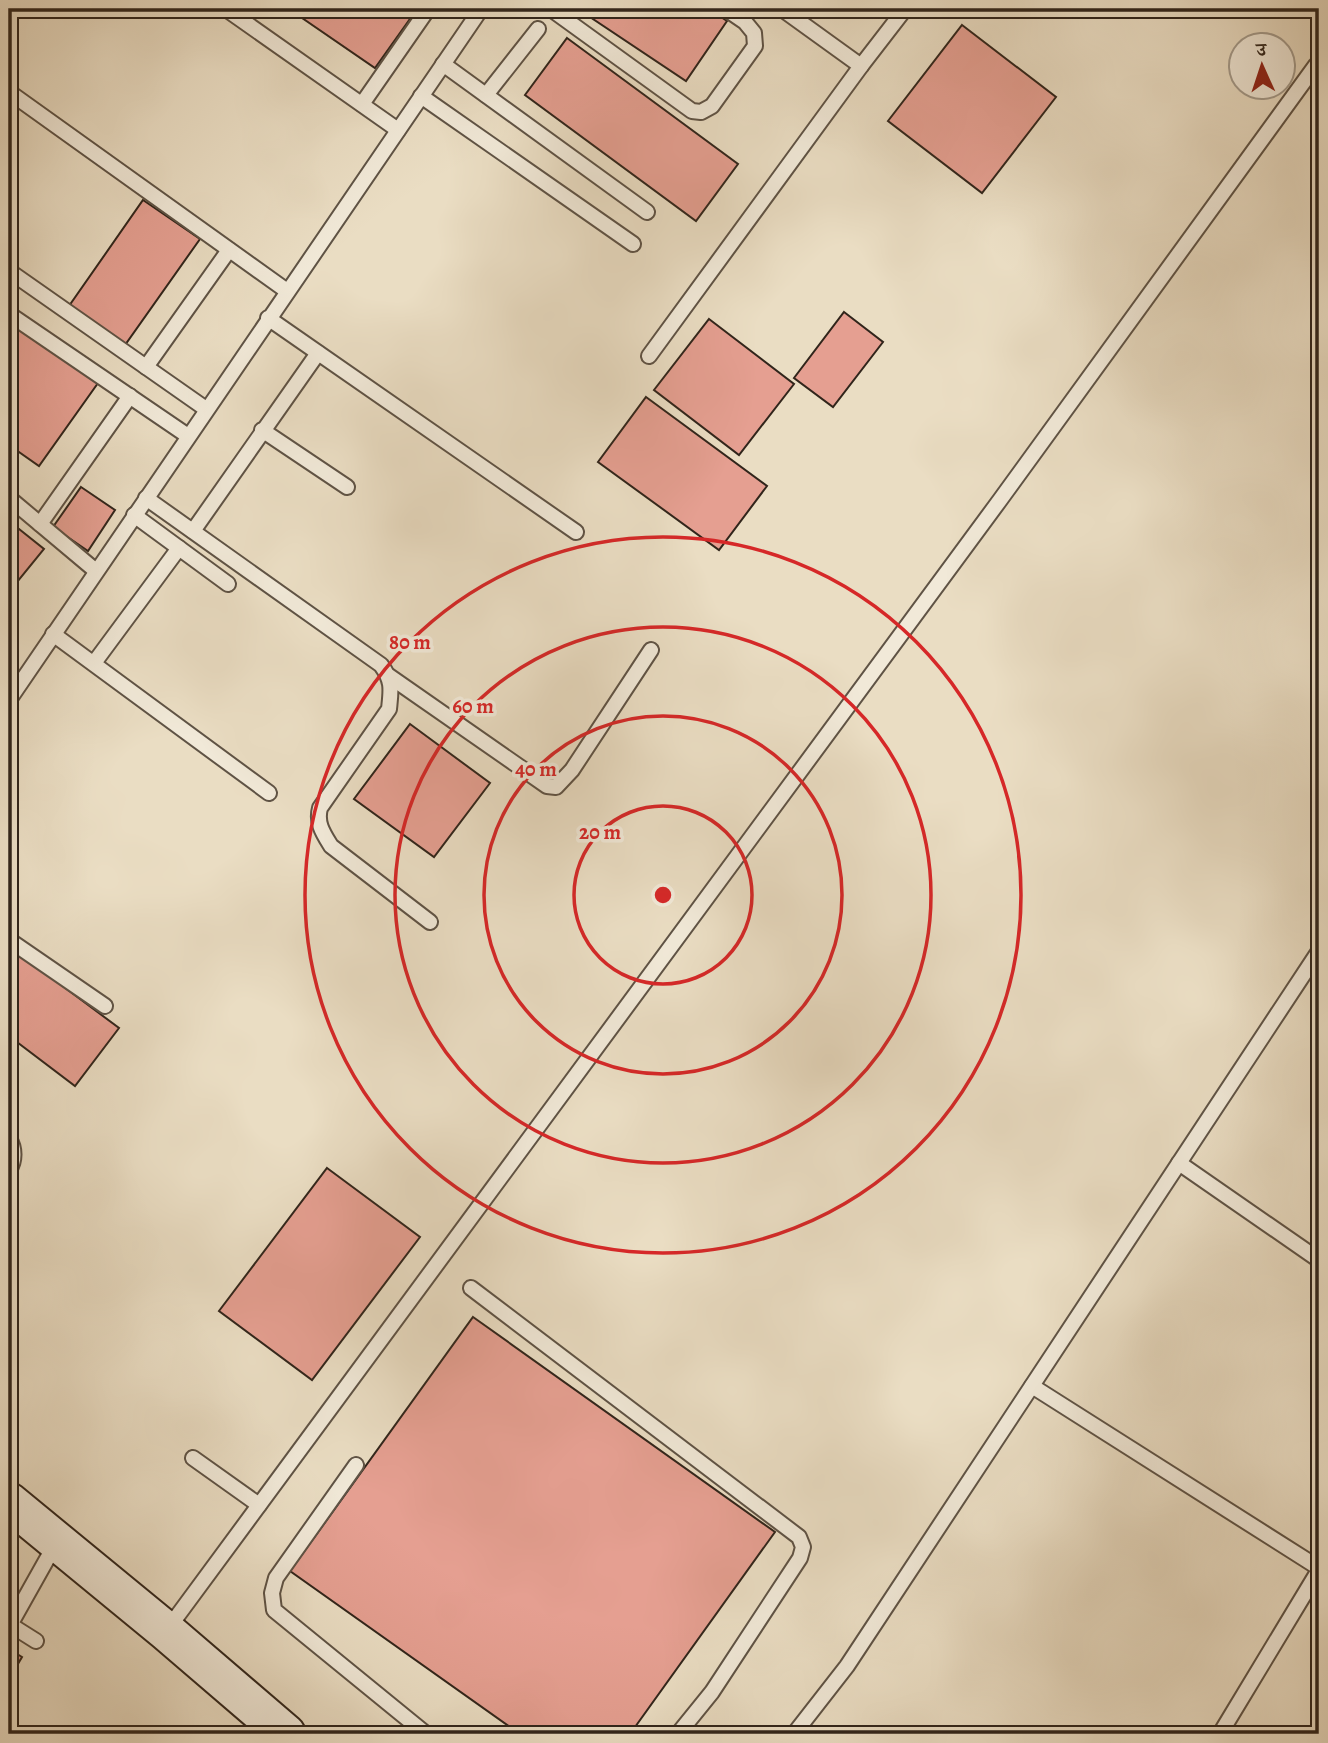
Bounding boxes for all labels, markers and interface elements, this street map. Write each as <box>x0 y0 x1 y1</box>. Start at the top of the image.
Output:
north arrow <box>1226 32 1296 102</box>
text: उ <box>1254 37 1268 63</box>
text: 80 m <box>389 628 431 656</box>
text: 60 m <box>452 692 494 720</box>
text: 40 m <box>515 755 557 783</box>
text: 20 m <box>579 818 621 846</box>
centre of rings <box>651 883 675 907</box>

